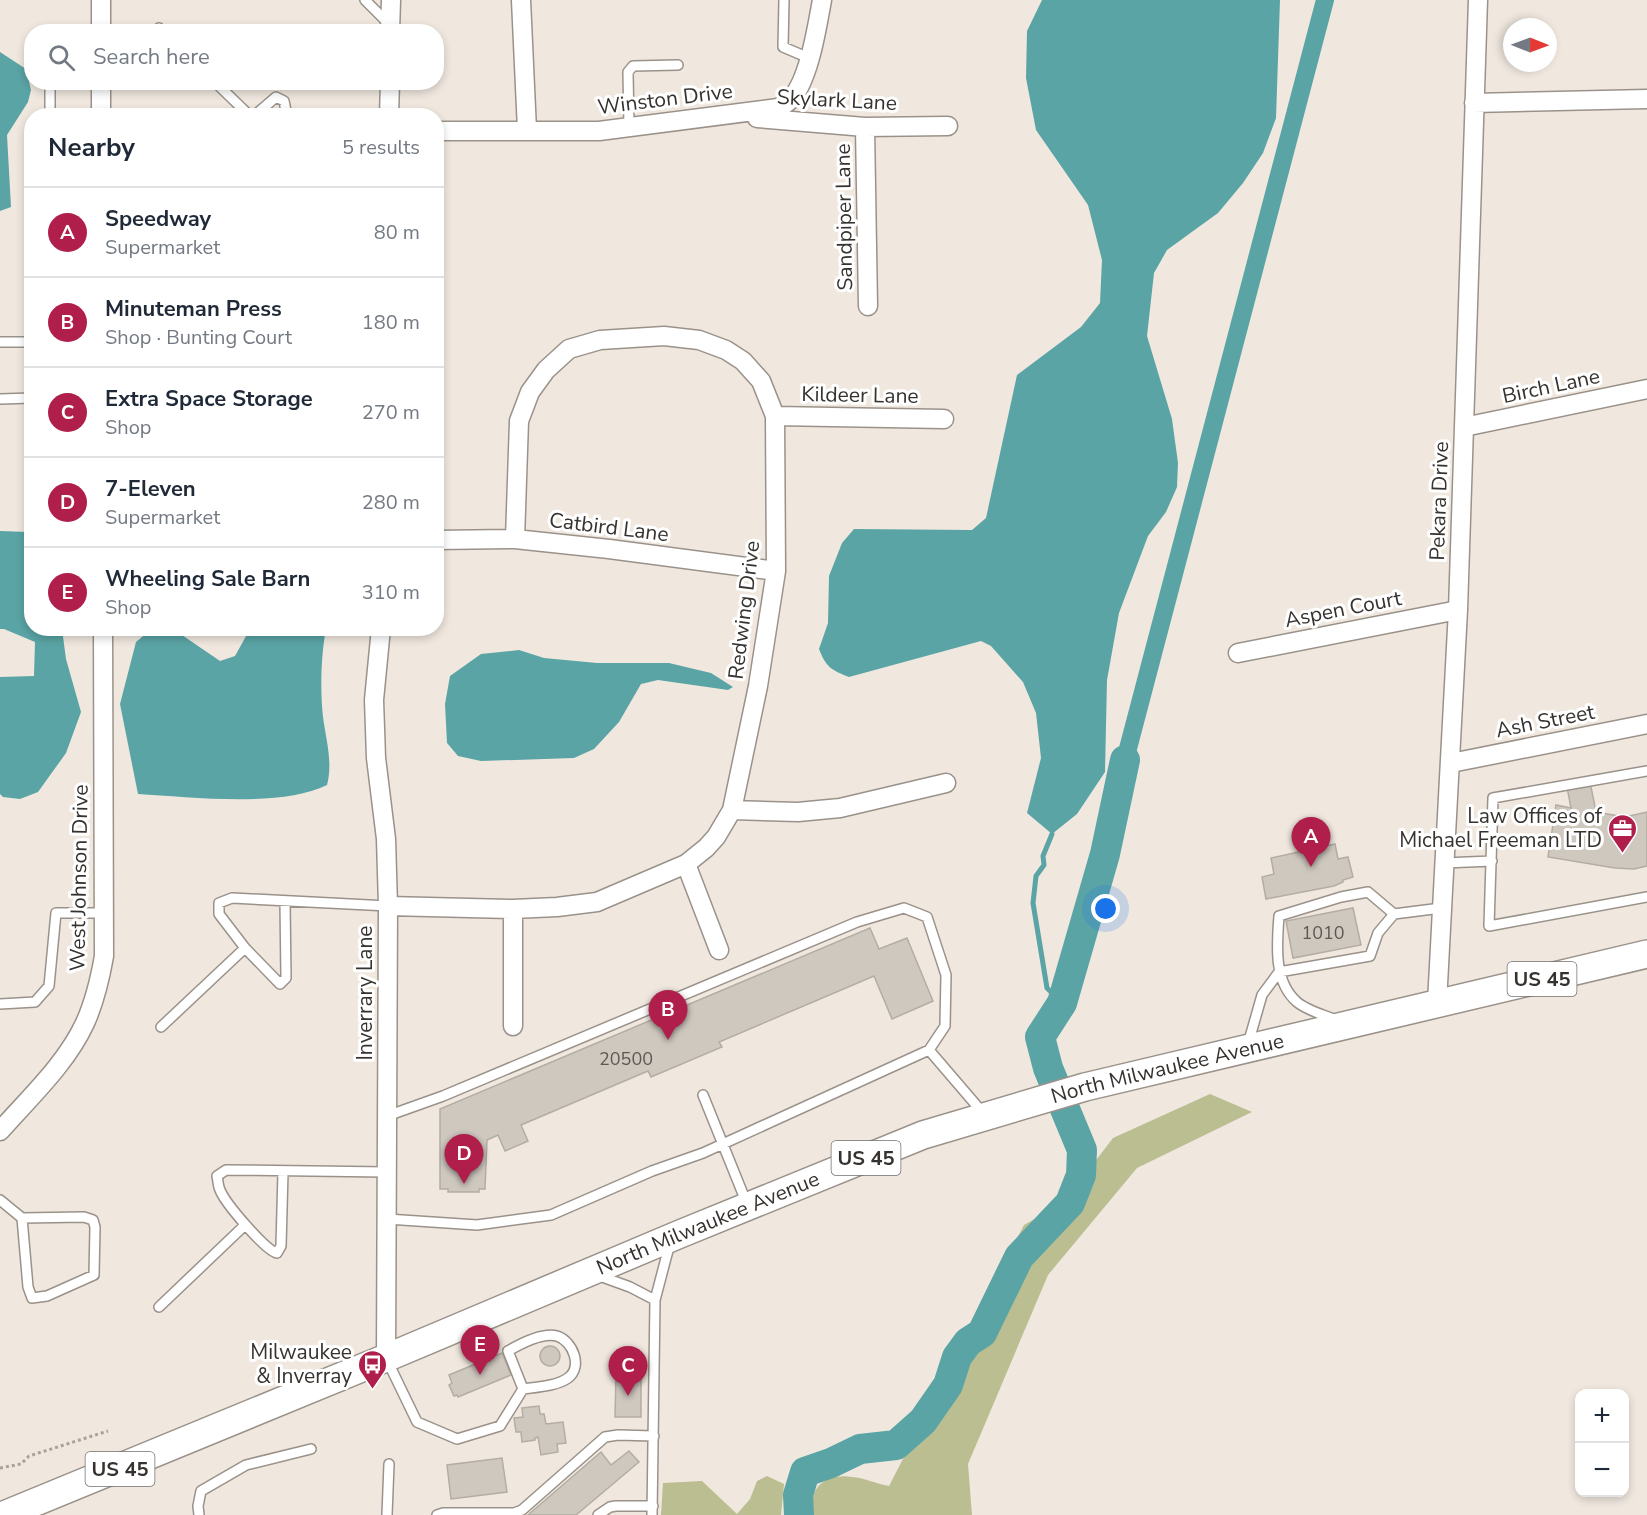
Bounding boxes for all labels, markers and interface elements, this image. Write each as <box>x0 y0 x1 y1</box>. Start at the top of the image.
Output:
north arrow <box>1503 18 1557 72</box>
search box <box>24 24 444 90</box>
icon: search <box>45 41 78 74</box>
text: Search here <box>93 42 210 72</box>
street label: Winston Drive <box>596 77 734 121</box>
street label: Skylark Lane <box>776 83 898 117</box>
text: Nearby <box>48 130 135 165</box>
text: 5 results <box>342 134 420 161</box>
street label: Sandpiper Lane <box>829 143 859 291</box>
text: Speedway <box>105 204 211 234</box>
text: A <box>60 219 75 246</box>
text: 80 m <box>374 219 420 246</box>
text: Supermarket <box>105 234 220 261</box>
text: Minuteman Press <box>105 294 282 324</box>
text: B <box>61 309 74 336</box>
text: 180 m <box>362 309 420 336</box>
text: Shop · Bunting Court <box>105 324 292 351</box>
street label: Birch Lane <box>1500 362 1602 410</box>
street label: Kildeer Lane <box>801 380 919 410</box>
text: Extra Space Storage <box>105 384 313 414</box>
text: C <box>61 399 74 426</box>
text: 270 m <box>362 399 420 426</box>
text: Shop <box>105 414 151 441</box>
street label: Pekara Drive <box>1423 441 1455 561</box>
text: 7-Eleven <box>105 474 196 504</box>
text: D <box>60 489 75 516</box>
text: 280 m <box>362 489 420 516</box>
text: Supermarket <box>105 504 220 531</box>
street label: Catbird Lane <box>548 506 670 548</box>
street label: Redwing Drive <box>722 539 766 681</box>
text: Wheeling Sale Barn <box>105 564 310 594</box>
text: E <box>62 579 73 606</box>
text: 310 m <box>362 579 420 606</box>
street label: Aspen Court <box>1282 584 1404 634</box>
text: Shop <box>105 594 151 621</box>
street label: Ash Street <box>1493 698 1597 744</box>
street label: West Johnson Drive <box>63 784 95 972</box>
place label: Law Offices of Michael Freeman LTD <box>1399 802 1603 854</box>
office icon: Law Offices of Michael Freeman LTD <box>1607 812 1639 854</box>
pin: A <box>1292 818 1330 867</box>
your location <box>1091 894 1120 923</box>
house number: 1010 <box>1301 921 1345 945</box>
street label: Inverrary Lane <box>351 925 379 1061</box>
road number: US 45 <box>1508 962 1576 996</box>
pin: B <box>648 990 688 1040</box>
street label: North Milwaukee Avenue <box>1048 1026 1287 1110</box>
house number: 20500 <box>599 1047 653 1071</box>
pin: D <box>444 1134 484 1184</box>
road number: US 45 <box>832 1141 900 1175</box>
street label: North Milwaukee Avenue <box>592 1165 824 1282</box>
pin: E <box>460 1326 500 1375</box>
place label: Milwaukee & Inverray <box>250 1338 352 1390</box>
pin: C <box>608 1346 648 1396</box>
bus stop icon: Milwaukee & Inverray <box>357 1348 389 1390</box>
map controls <box>1575 1389 1629 1497</box>
button: + <box>1575 1389 1629 1443</box>
button: − <box>1575 1443 1629 1497</box>
road number: US 45 <box>86 1452 154 1486</box>

